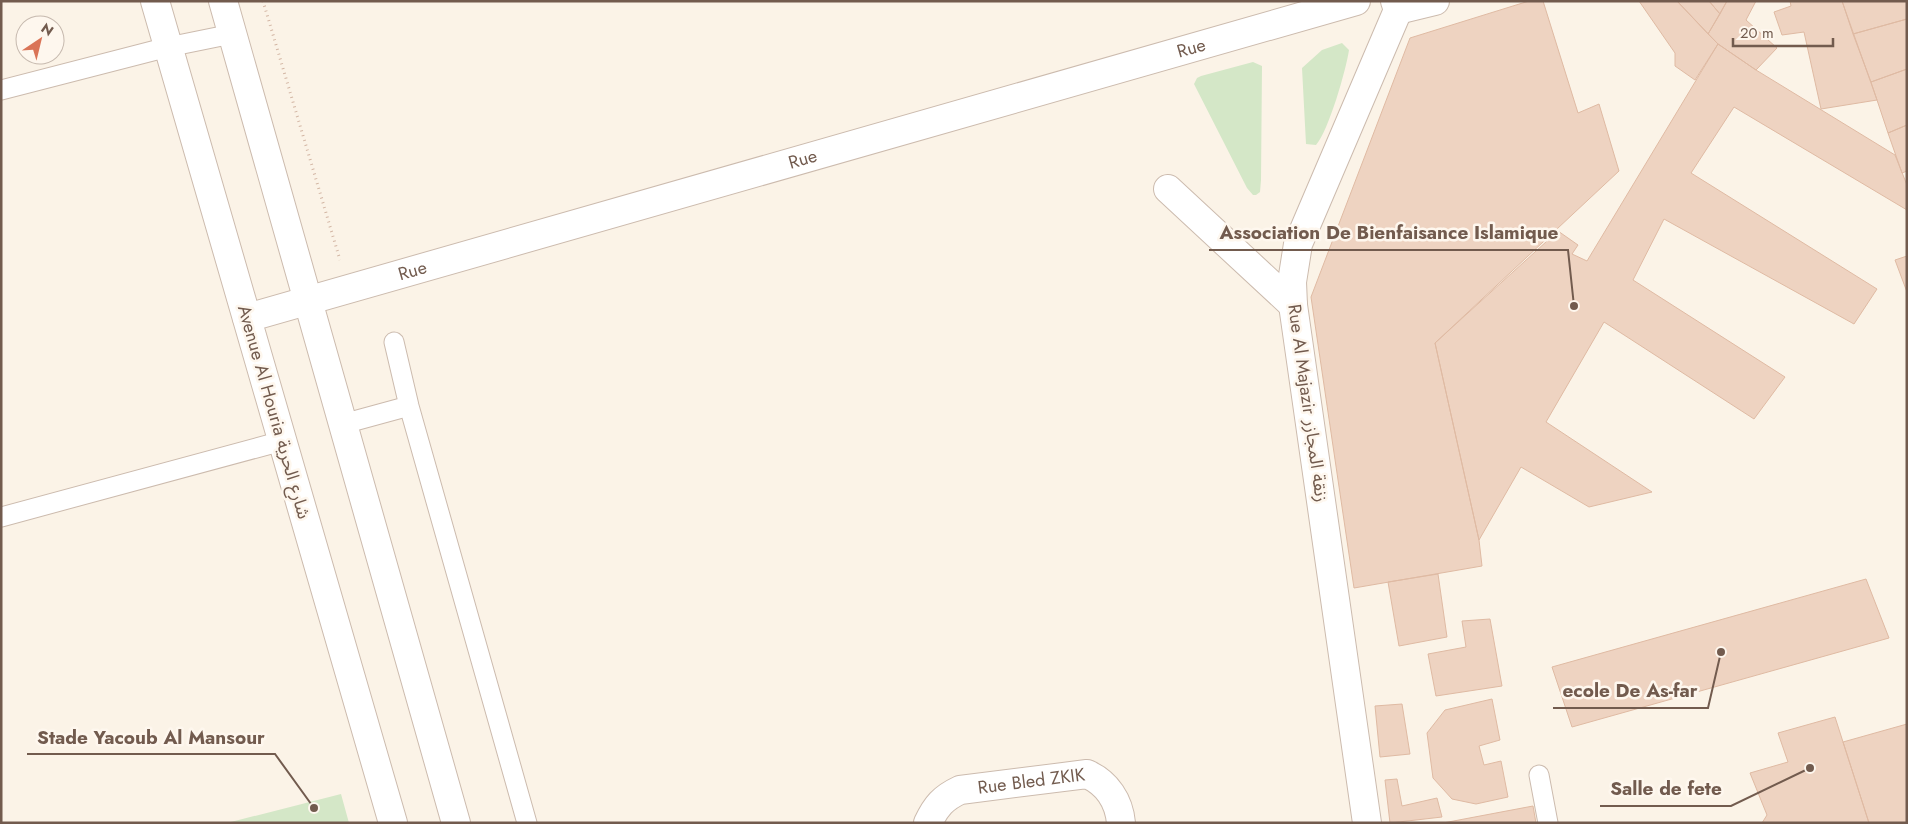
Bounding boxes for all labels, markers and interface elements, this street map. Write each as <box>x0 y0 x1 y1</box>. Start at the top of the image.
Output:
north arrow <box>15 15 65 65</box>
scale bar <box>1733 15 1833 47</box>
text: N <box>37 18 58 41</box>
text: 20 m <box>1740 22 1774 44</box>
street label: Rue <box>1174 32 1209 65</box>
street label: Rue <box>785 143 820 176</box>
callout: Association De Bienfaisance Islamique <box>1209 216 1568 250</box>
text: Association De Bienfaisance Islamique <box>1219 219 1559 246</box>
street label: Rue <box>395 254 430 287</box>
street label: Avenue Al Houria شارع الحرية <box>230 302 317 522</box>
street label: Rue Al Majazir زنقة المجازر <box>1281 302 1335 504</box>
callout: ecole De As-far <box>1553 674 1708 708</box>
text: ecole De As-far <box>1562 677 1698 704</box>
callout: Stade Yacoub Al Mansour <box>27 720 275 754</box>
text: Stade Yacoub Al Mansour <box>37 724 265 751</box>
street label: Rue Bled ZKIK <box>976 761 1087 801</box>
callout: Salle de fete <box>1600 772 1731 806</box>
text: Salle de fete <box>1610 775 1722 802</box>

